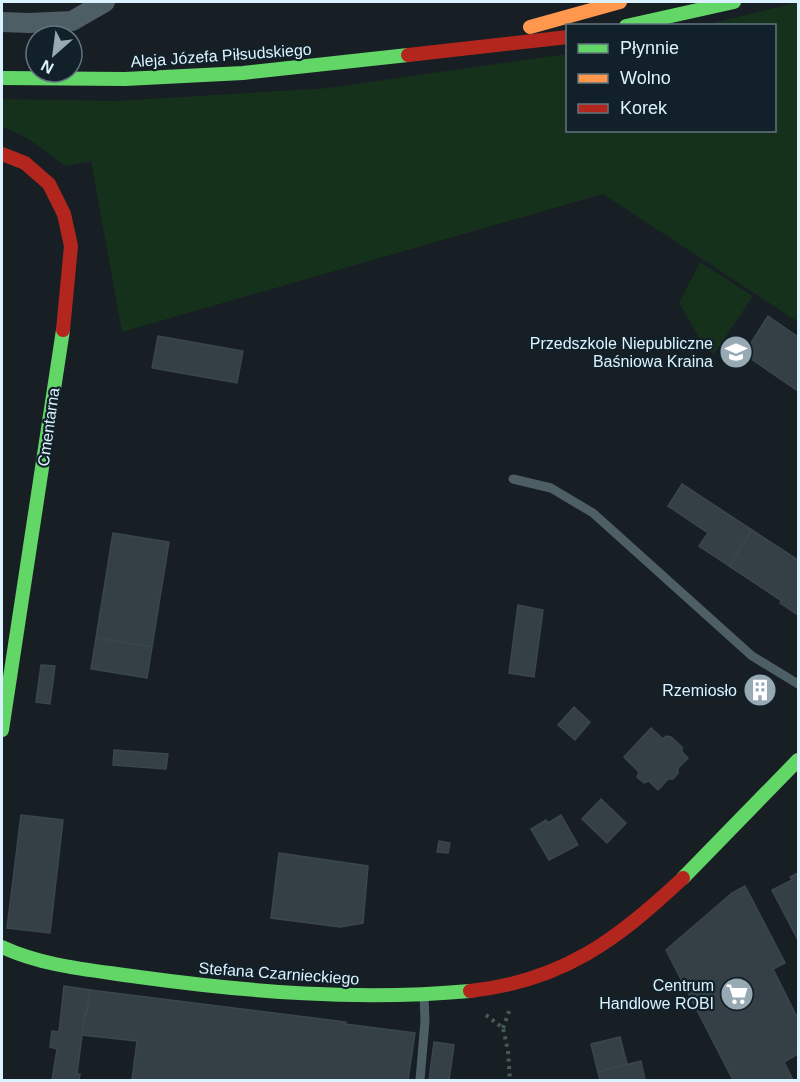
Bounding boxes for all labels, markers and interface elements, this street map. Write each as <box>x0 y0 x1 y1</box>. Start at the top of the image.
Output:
north arrow <box>24 24 84 84</box>
legend <box>566 24 776 132</box>
text: Płynnie <box>620 38 679 58</box>
street label: Aleja Józefa Piłsudskiego <box>130 41 312 70</box>
text: N <box>38 57 56 77</box>
text: Wolno <box>620 68 671 88</box>
text: Korek <box>620 98 668 118</box>
school or university icon: Przedszkole Niepubliczne Baśniowa Kraina <box>718 334 754 370</box>
place label: Przedszkole Niepubliczne Baśniowa Kraina <box>530 335 713 370</box>
street label: Cmentarna <box>35 387 62 467</box>
building icon: Rzemiosło <box>742 672 778 708</box>
place label: Rzemiosło <box>662 682 737 699</box>
street label: Stefana Czarnieckiego <box>198 959 360 988</box>
supermarket icon: Centrum Handlowe ROBI <box>719 976 755 1012</box>
place label: Centrum Handlowe ROBI <box>599 977 714 1012</box>

